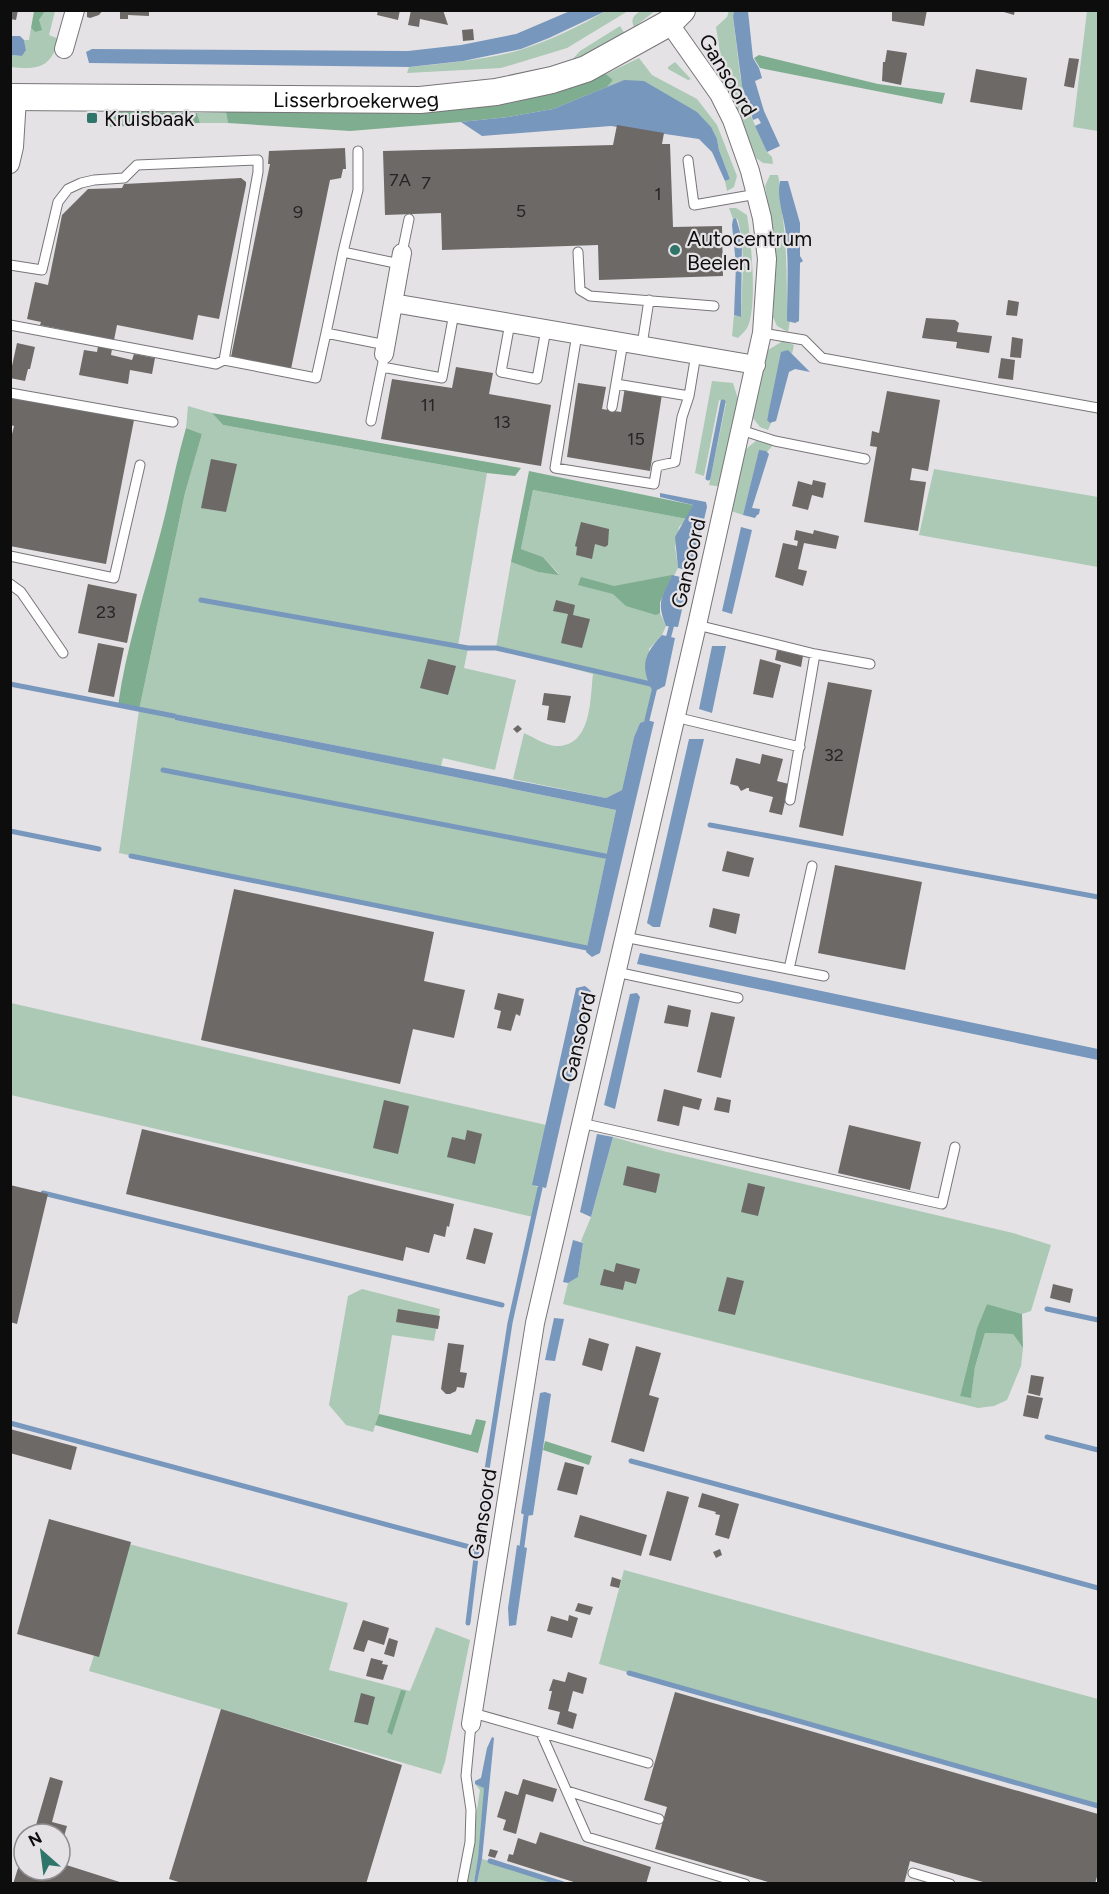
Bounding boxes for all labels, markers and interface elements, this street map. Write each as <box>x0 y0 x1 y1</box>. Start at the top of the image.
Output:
street label: Gansoord <box>694 29 762 121</box>
street label: Lisserbroekerweg <box>273 86 440 113</box>
place label: Kruisbaak <box>104 106 195 131</box>
marker: Kruisbaak <box>85 111 99 125</box>
house number: 7A <box>389 169 411 191</box>
house number: 7 <box>421 172 431 194</box>
house number: 1 <box>654 183 662 205</box>
house number: 5 <box>516 200 526 222</box>
house number: 9 <box>293 201 303 223</box>
place label: Autocentrum Beelen <box>687 226 812 275</box>
marker: Autocentrum Beelen <box>668 243 682 257</box>
house number: 11 <box>421 394 435 416</box>
house number: 13 <box>493 411 511 433</box>
house number: 15 <box>627 428 645 450</box>
street label: Gansoord <box>665 515 711 611</box>
house number: 23 <box>96 601 116 623</box>
house number: 32 <box>824 744 844 766</box>
street label: Gansoord <box>555 989 601 1085</box>
street label: Gansoord <box>462 1467 502 1561</box>
north arrow <box>12 1822 72 1882</box>
text: N <box>25 1828 45 1850</box>

